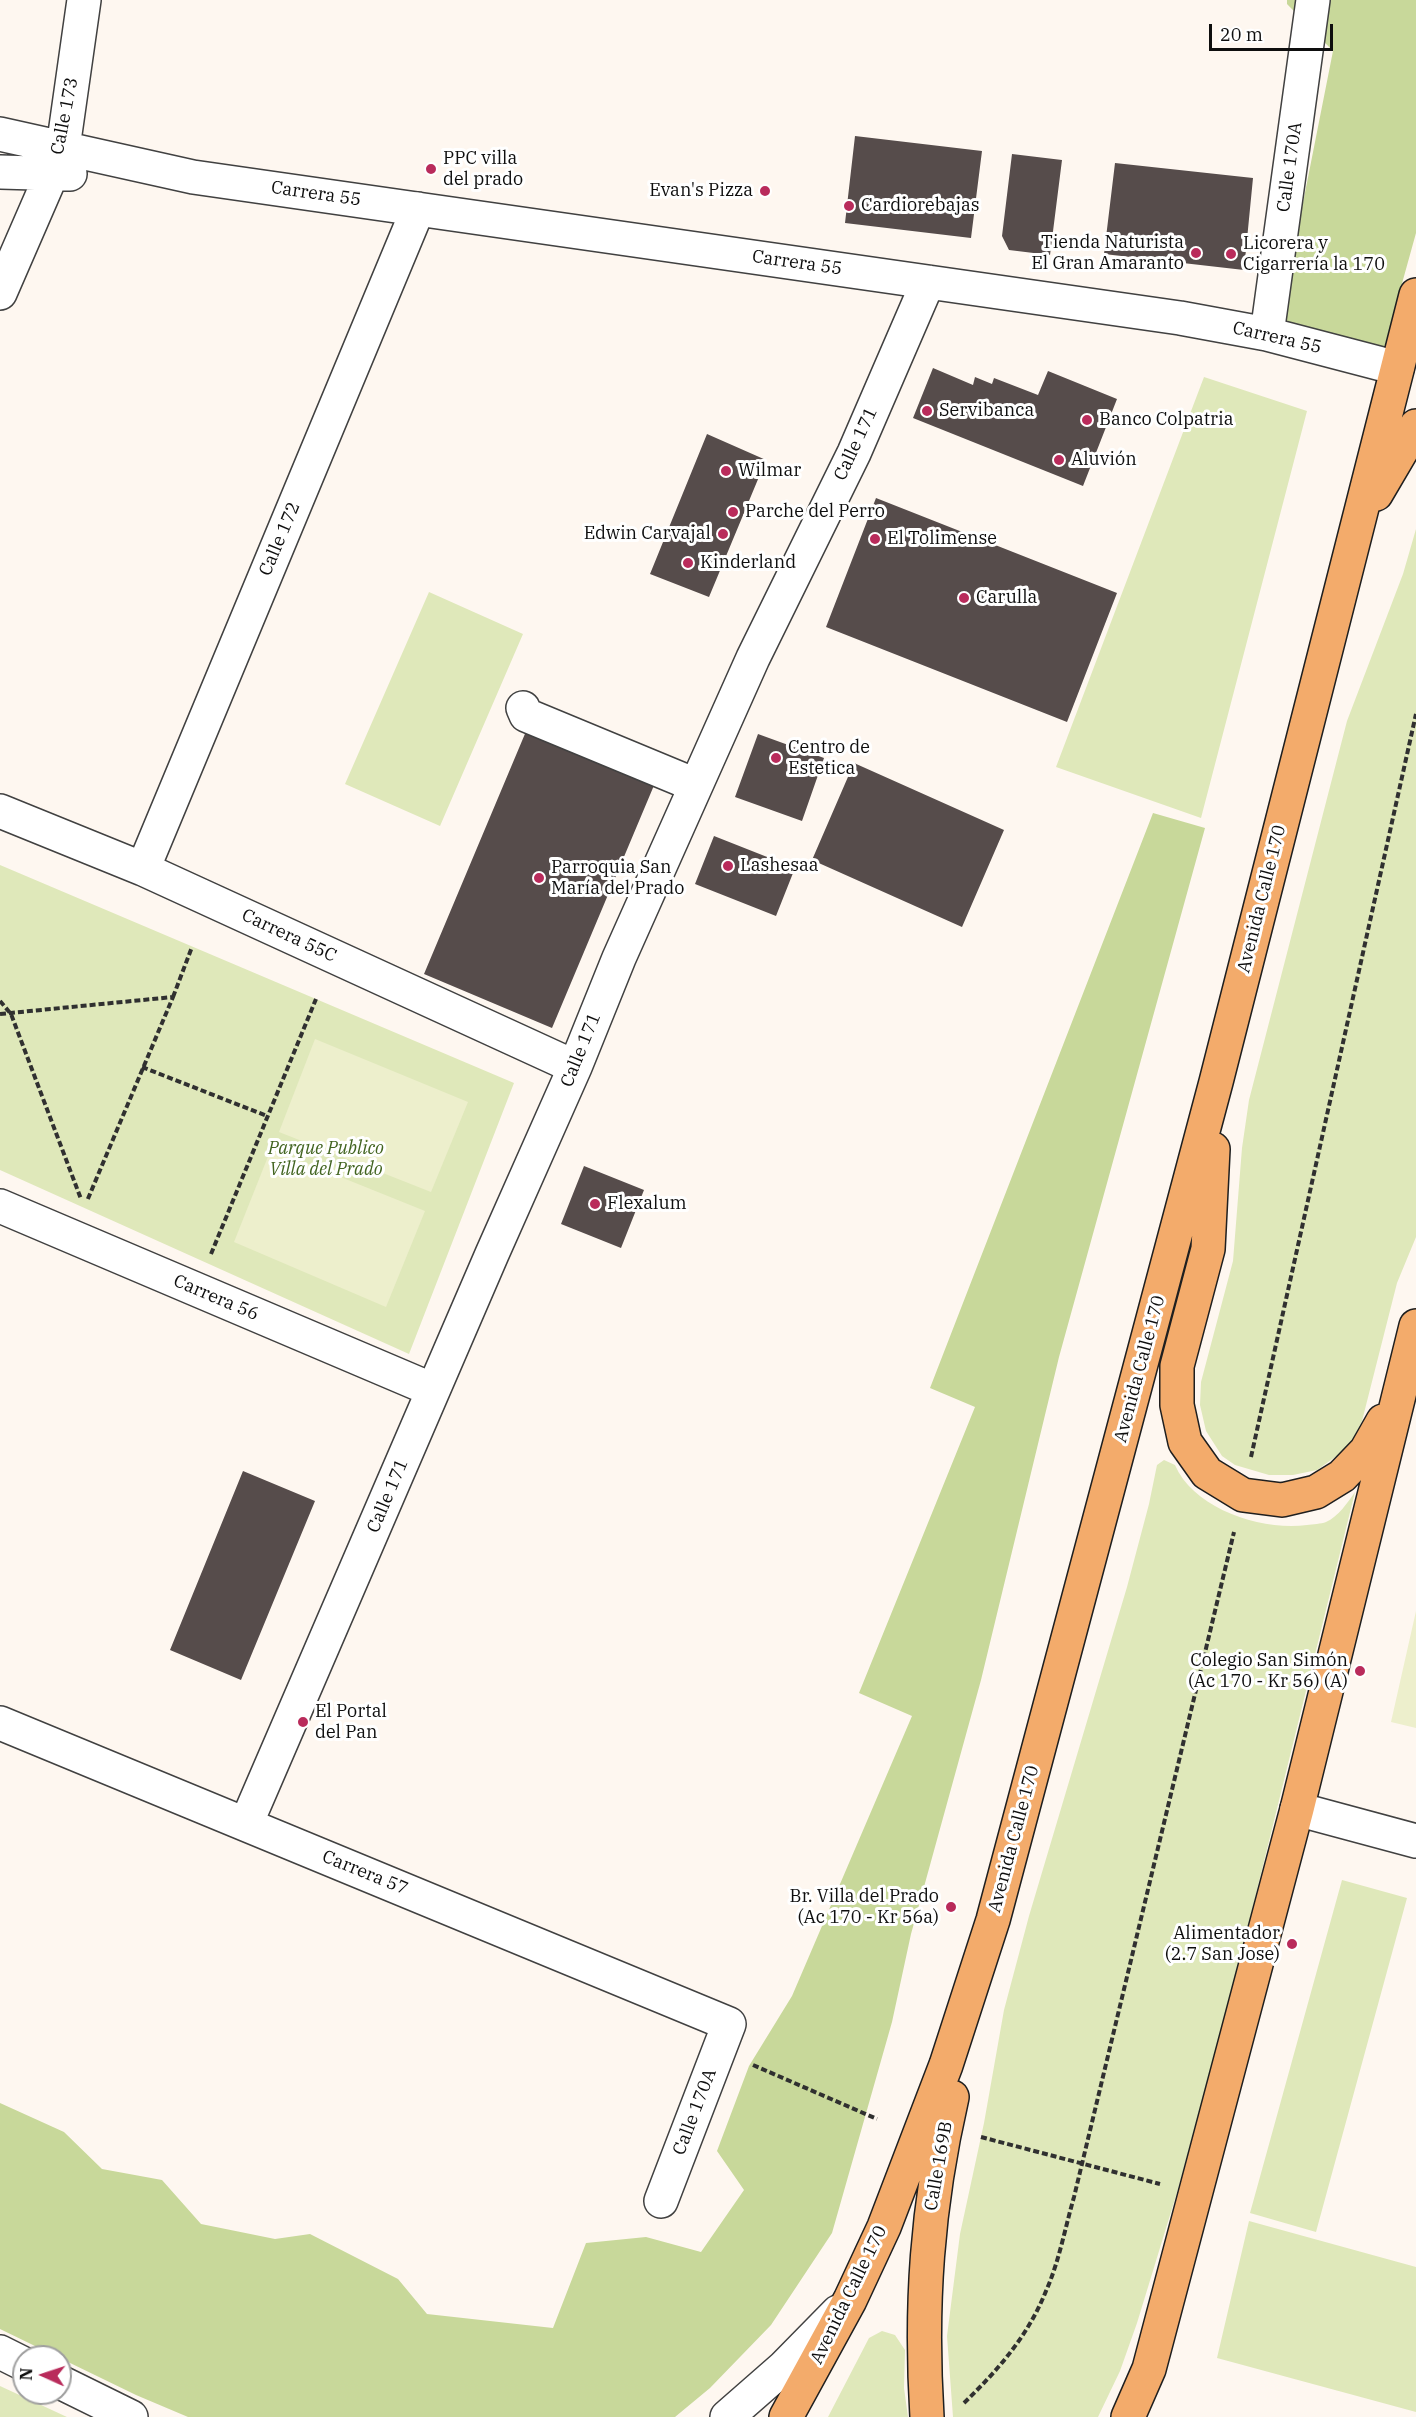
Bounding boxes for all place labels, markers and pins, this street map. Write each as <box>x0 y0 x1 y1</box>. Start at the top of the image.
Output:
place label: PPC villa del prado <box>443 148 523 190</box>
marker: PPC villa del prado <box>424 162 438 176</box>
place label: Evan's Pizza <box>649 180 753 202</box>
marker: Evan's Pizza <box>758 184 772 198</box>
place label: Cardiorebajas <box>861 195 980 217</box>
marker: Cardiorebajas <box>842 199 856 213</box>
place label: Tienda Naturista El Gran Amaranto <box>1031 232 1184 274</box>
place label: Licorera y Cigarrería la 170 <box>1243 233 1385 276</box>
marker: Tienda Naturista El Gran Amaranto <box>1189 246 1203 260</box>
marker: Licorera y Cigarrería la 170 <box>1224 247 1238 261</box>
place label: Servibanca <box>939 400 1034 422</box>
marker: Servibanca <box>920 404 934 418</box>
place label: Banco Colpatria <box>1099 409 1234 431</box>
marker: Banco Colpatria <box>1080 413 1094 427</box>
place label: Aluvión <box>1071 449 1137 471</box>
marker: Aluvión <box>1052 453 1066 467</box>
place label: Wilmar <box>738 460 801 482</box>
marker: Wilmar <box>719 464 733 478</box>
place label: Parche del Perro <box>745 501 885 523</box>
marker: Parche del Perro <box>726 505 740 519</box>
place label: Edwin Carvajal <box>584 523 711 545</box>
marker: Edwin Carvajal <box>716 527 730 541</box>
place label: El Tolimense <box>887 528 997 550</box>
marker: El Tolimense <box>868 532 882 546</box>
place label: Kinderland <box>700 552 796 574</box>
marker: Kinderland <box>681 556 695 570</box>
place label: Carulla <box>976 587 1037 609</box>
marker: Carulla <box>957 591 971 605</box>
place label: Centro de Estetica <box>788 737 870 780</box>
marker: Centro de Estetica <box>769 751 783 765</box>
place label: Lashesaa <box>740 855 819 877</box>
place label: Parroquia San María del Prado <box>551 857 684 900</box>
marker: Lashesaa <box>721 859 735 873</box>
marker: Parroquia San María del Prado <box>532 871 546 885</box>
place label: Flexalum <box>607 1193 687 1215</box>
marker: Flexalum <box>588 1197 602 1211</box>
place label: Colegio San Simón (Ac 170 - Kr 56) (A) <box>1188 1650 1348 1692</box>
marker: Colegio San Simón (Ac 170 - Kr 56) (A) <box>1353 1664 1367 1678</box>
place label: El Portal del Pan <box>315 1701 387 1744</box>
marker: El Portal del Pan <box>296 1715 310 1729</box>
place label: Br. Villa del Prado (Ac 170 - Kr 56a) <box>790 1886 939 1928</box>
marker: Br. Villa del Prado (Ac 170 - Kr 56a) <box>944 1900 958 1914</box>
place label: Alimentador (2.7 San Jose) <box>1165 1923 1280 1966</box>
marker: Alimentador (2.7 San Jose) <box>1285 1937 1299 1951</box>

